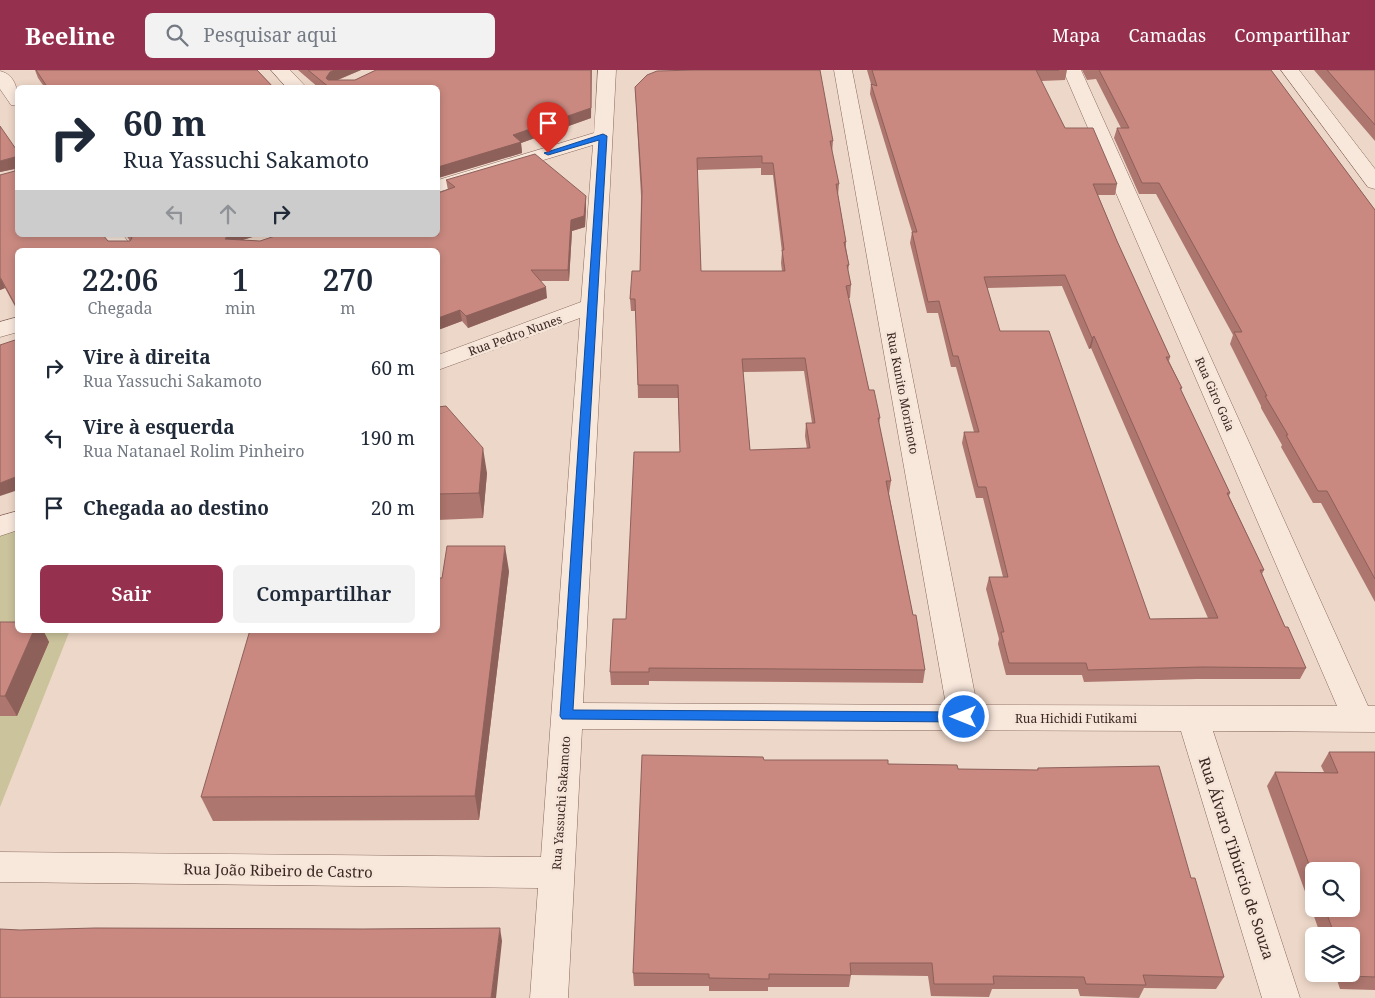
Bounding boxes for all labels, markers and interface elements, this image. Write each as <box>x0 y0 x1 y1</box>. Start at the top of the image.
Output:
search box <box>145 13 495 58</box>
text: Beeline <box>25 19 115 52</box>
icon: search <box>163 21 191 49</box>
text: Pesquisar aqui <box>203 22 337 48</box>
text: Mapa <box>1052 23 1101 47</box>
text: Camadas <box>1129 23 1206 47</box>
text: Compartilhar <box>1234 23 1350 47</box>
text: 60 m <box>123 99 206 146</box>
pin <box>527 102 569 153</box>
icon: right <box>40 105 105 170</box>
icon: arrive <box>534 109 562 137</box>
text: Rua Yassuchi Sakamoto <box>123 144 369 174</box>
icon: left <box>161 200 189 228</box>
icon: ahead <box>214 200 242 228</box>
icon: right <box>267 200 295 228</box>
text: 22:06 <box>82 259 158 300</box>
text: 1 <box>232 259 249 300</box>
text: 270 <box>322 259 373 300</box>
text: Chegada <box>88 297 153 319</box>
text: min <box>225 297 256 319</box>
text: m <box>340 297 355 319</box>
street label: Rua Pedro Nunes <box>466 310 564 360</box>
street label: Rua Kunito Morimoto <box>883 330 923 456</box>
text: Vire à direita <box>83 344 211 370</box>
icon: right <box>40 354 68 382</box>
street label: Rua Giro Goia <box>1191 354 1239 434</box>
text: 60 m <box>371 355 415 381</box>
text: Rua Yassuchi Sakamoto <box>83 370 262 392</box>
text: Vire à esquerda <box>83 414 235 440</box>
icon: left <box>40 424 68 452</box>
text: 190 m <box>360 425 415 451</box>
text: Rua Natanael Rolim Pinheiro <box>83 440 305 462</box>
icon: arrive <box>40 494 68 522</box>
text: Chegada ao destino <box>83 495 269 521</box>
text: 20 m <box>371 495 415 521</box>
button: Sair <box>40 565 223 623</box>
button: Compartilhar <box>233 565 415 623</box>
position arrow <box>937 690 989 742</box>
street label: Rua Hichidi Futikami <box>1015 710 1137 727</box>
street label: Rua Yassuchi Sakamoto <box>548 735 574 871</box>
street label: Rua Álvaro Tibúrcio de Souza <box>1195 754 1279 962</box>
street label: Rua João Ribeiro de Castro <box>183 858 373 882</box>
map controls <box>1305 862 1360 982</box>
button: search <box>1305 862 1360 917</box>
button: layers <box>1305 927 1360 982</box>

